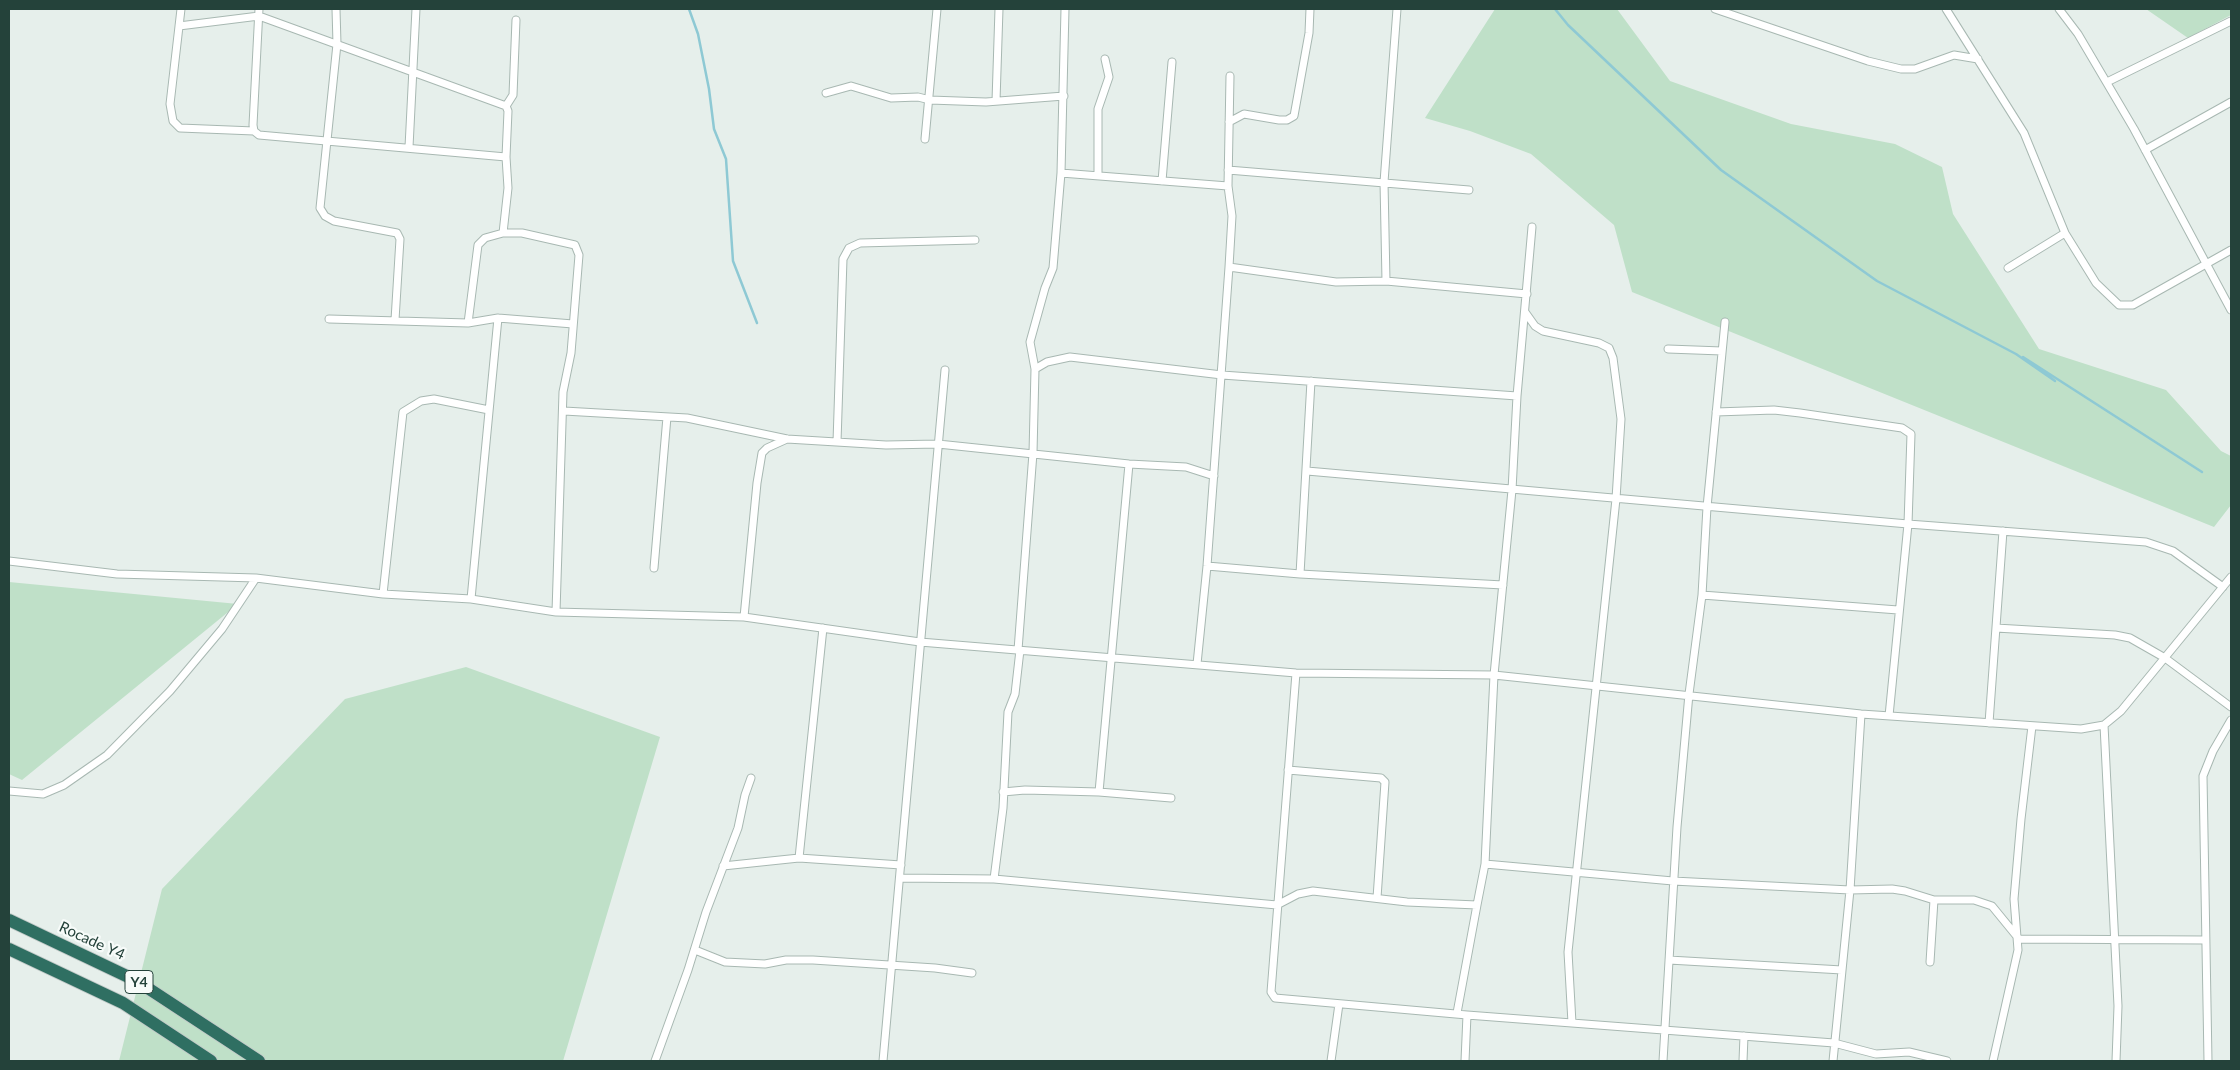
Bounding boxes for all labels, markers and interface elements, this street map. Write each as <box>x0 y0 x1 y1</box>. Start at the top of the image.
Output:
street label: Rocade Y4 <box>56 918 128 964</box>
road number: Y4 <box>125 970 153 994</box>

